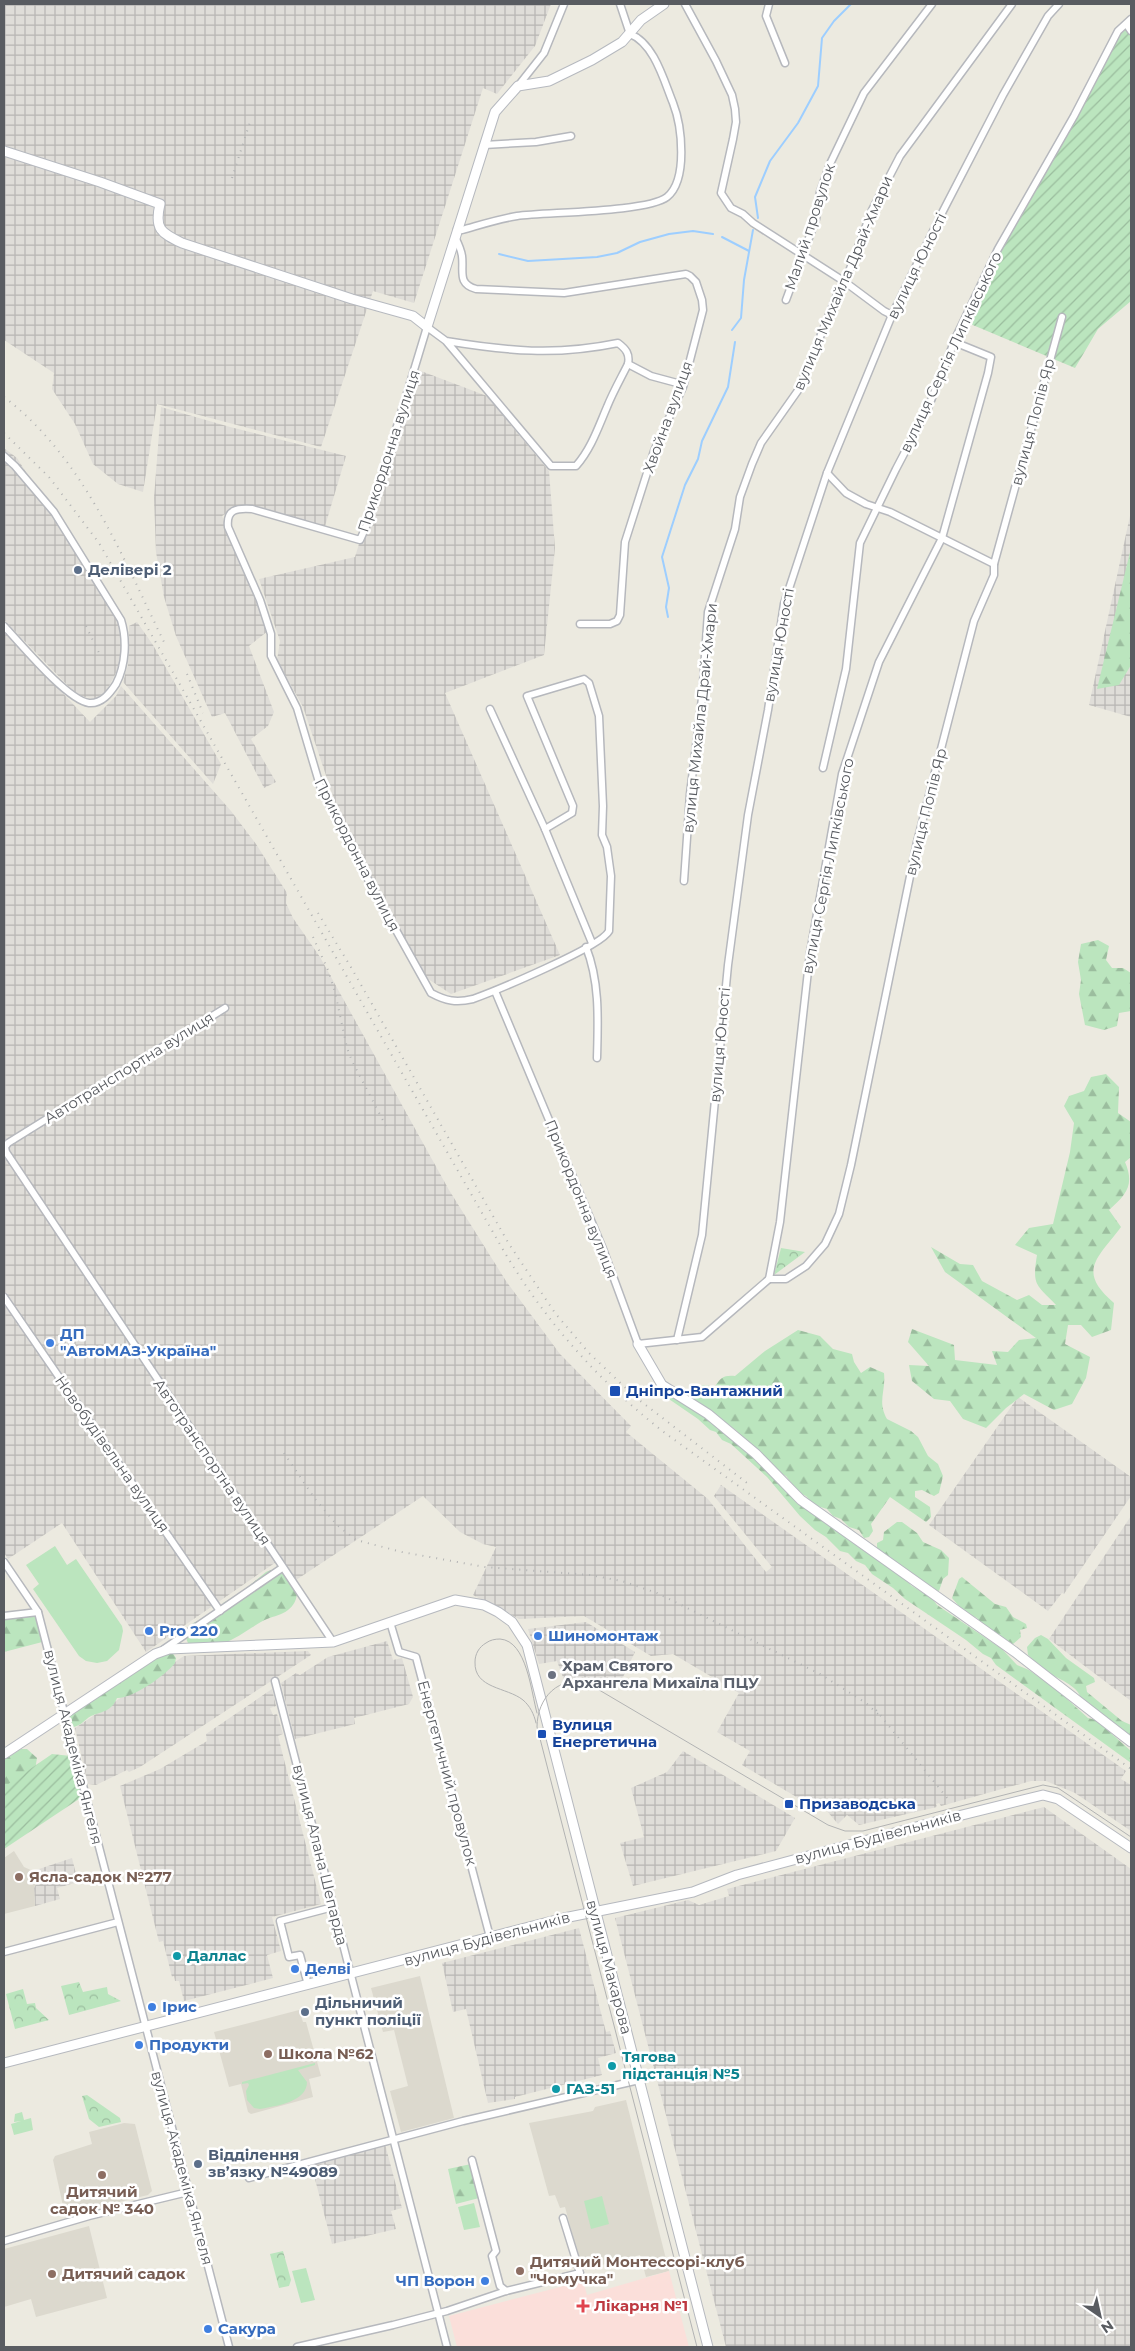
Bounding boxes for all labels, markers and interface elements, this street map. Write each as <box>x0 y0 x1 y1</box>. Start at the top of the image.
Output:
street label: Малий провулок <box>780 161 839 293</box>
street label: вулиця Михайла Драй-Хмари <box>789 173 897 393</box>
street label: вулиця Юності <box>883 210 950 322</box>
street label: вулиця Сергія Липківського <box>895 248 1006 455</box>
street label: вулиця Попів Яр <box>1006 356 1059 487</box>
street label: Хвойна вулиця <box>638 358 697 475</box>
street label: Прикордонна вулиця <box>353 367 424 535</box>
place label: Делівері 2 <box>88 560 172 579</box>
marker: Делівері 2 <box>72 564 84 576</box>
street label: вулиця Юності <box>759 586 798 704</box>
street label: вулиця Михайла Драй-Хмари <box>678 602 721 834</box>
street label: вулиця Попів Яр <box>900 746 951 878</box>
street label: вулиця Сергія Липківського <box>797 756 858 976</box>
street label: Прикордонна вулиця <box>310 775 404 935</box>
street label: вулиця Юності <box>705 986 734 1103</box>
street label: Автотранспортна вулиця <box>40 1007 217 1128</box>
street label: Прикордонна вулиця <box>541 1117 622 1281</box>
place label: ДП "АвтоМАЗ-Україна" <box>60 1324 216 1360</box>
marker: ДП "АвтоМАЗ-Україна" <box>44 1337 56 1349</box>
street label: Новобудівельна вулиця <box>51 1372 174 1536</box>
street label: Автотранспортна вулиця <box>150 1375 275 1549</box>
place label: Дніпро-Вантажний <box>626 1381 783 1400</box>
marker: Дніпро-Вантажний <box>608 1384 622 1398</box>
place label: Pro 220 <box>159 1621 218 1640</box>
marker: Pro 220 <box>143 1625 155 1637</box>
place label: Шиномонтаж <box>548 1626 659 1645</box>
marker: Шиномонтаж <box>532 1630 544 1642</box>
street label: вулиця Академіка Янгеля <box>40 1647 107 1846</box>
place label: Храм Святого Архангела Михаїла ПЦУ <box>562 1656 759 1692</box>
marker: Храм Святого Архангела Михаїла ПЦУ <box>546 1669 558 1681</box>
street label: Енергетичний провулок <box>414 1678 481 1868</box>
place label: Вулиця Енергетична <box>552 1715 657 1751</box>
marker: Вулиця Енергетична <box>536 1728 548 1740</box>
street label: вулиця Алана Шепарда <box>289 1762 352 1947</box>
place label: Призаводська <box>799 1794 916 1813</box>
marker: Призаводська <box>783 1798 795 1810</box>
street label: вулиця Будівельників <box>793 1805 963 1868</box>
place label: Ясла-садок №277 <box>29 1867 172 1886</box>
marker: Ясла-садок №277 <box>13 1871 25 1883</box>
street label: вулиця Макарова <box>582 1898 637 2036</box>
street label: вулиця Будівельників <box>402 1907 572 1970</box>
place label: Даллас <box>187 1946 247 1965</box>
marker: Даллас <box>171 1950 183 1962</box>
place label: Делві <box>305 1959 351 1978</box>
marker: Делві <box>289 1963 301 1975</box>
place label: Дільничий пункт поліції <box>315 1993 421 2029</box>
place label: Ірис <box>162 1997 197 2016</box>
marker: Ірис <box>146 2001 158 2013</box>
marker: Дільничий пункт поліції <box>299 2006 311 2018</box>
place label: Продукти <box>149 2035 229 2054</box>
marker: Продукти <box>133 2039 145 2051</box>
place label: Школа №62 <box>278 2044 374 2063</box>
place label: Тягова пiдстанцiя №5 <box>622 2047 740 2083</box>
marker: Школа №62 <box>262 2048 274 2060</box>
marker: Тягова пiдстанцiя №5 <box>606 2060 618 2072</box>
street label: вулиця Академіка Янгеля <box>147 2069 218 2267</box>
place label: ГАЗ-51 <box>566 2079 615 2098</box>
marker: ГАЗ-51 <box>550 2083 562 2095</box>
place label: Відділення зв’язку №49089 <box>208 2145 338 2181</box>
marker: Відділення зв’язку №49089 <box>192 2158 204 2170</box>
marker: Дитячий садок № 340 <box>96 2169 108 2181</box>
place label: Дитячий садок № 340 <box>50 2182 154 2218</box>
place label: Дитячий Монтессорі-клуб "Чомучка" <box>530 2252 745 2288</box>
place label: Дитячий садок <box>62 2264 186 2283</box>
marker: Дитячий Монтессорі-клуб "Чомучка" <box>514 2265 526 2277</box>
marker: Дитячий садок <box>46 2268 58 2280</box>
place label: ЧП Ворон <box>396 2271 475 2290</box>
marker: ЧП Ворон <box>479 2275 491 2287</box>
north arrow <box>1075 2291 1125 2341</box>
place label: Лікарня №1 <box>594 2296 688 2315</box>
marker: Лікарня №1 <box>576 2299 590 2313</box>
text: N <box>1098 2316 1117 2337</box>
place label: Сакура <box>218 2319 276 2338</box>
marker: Сакура <box>202 2323 214 2335</box>

